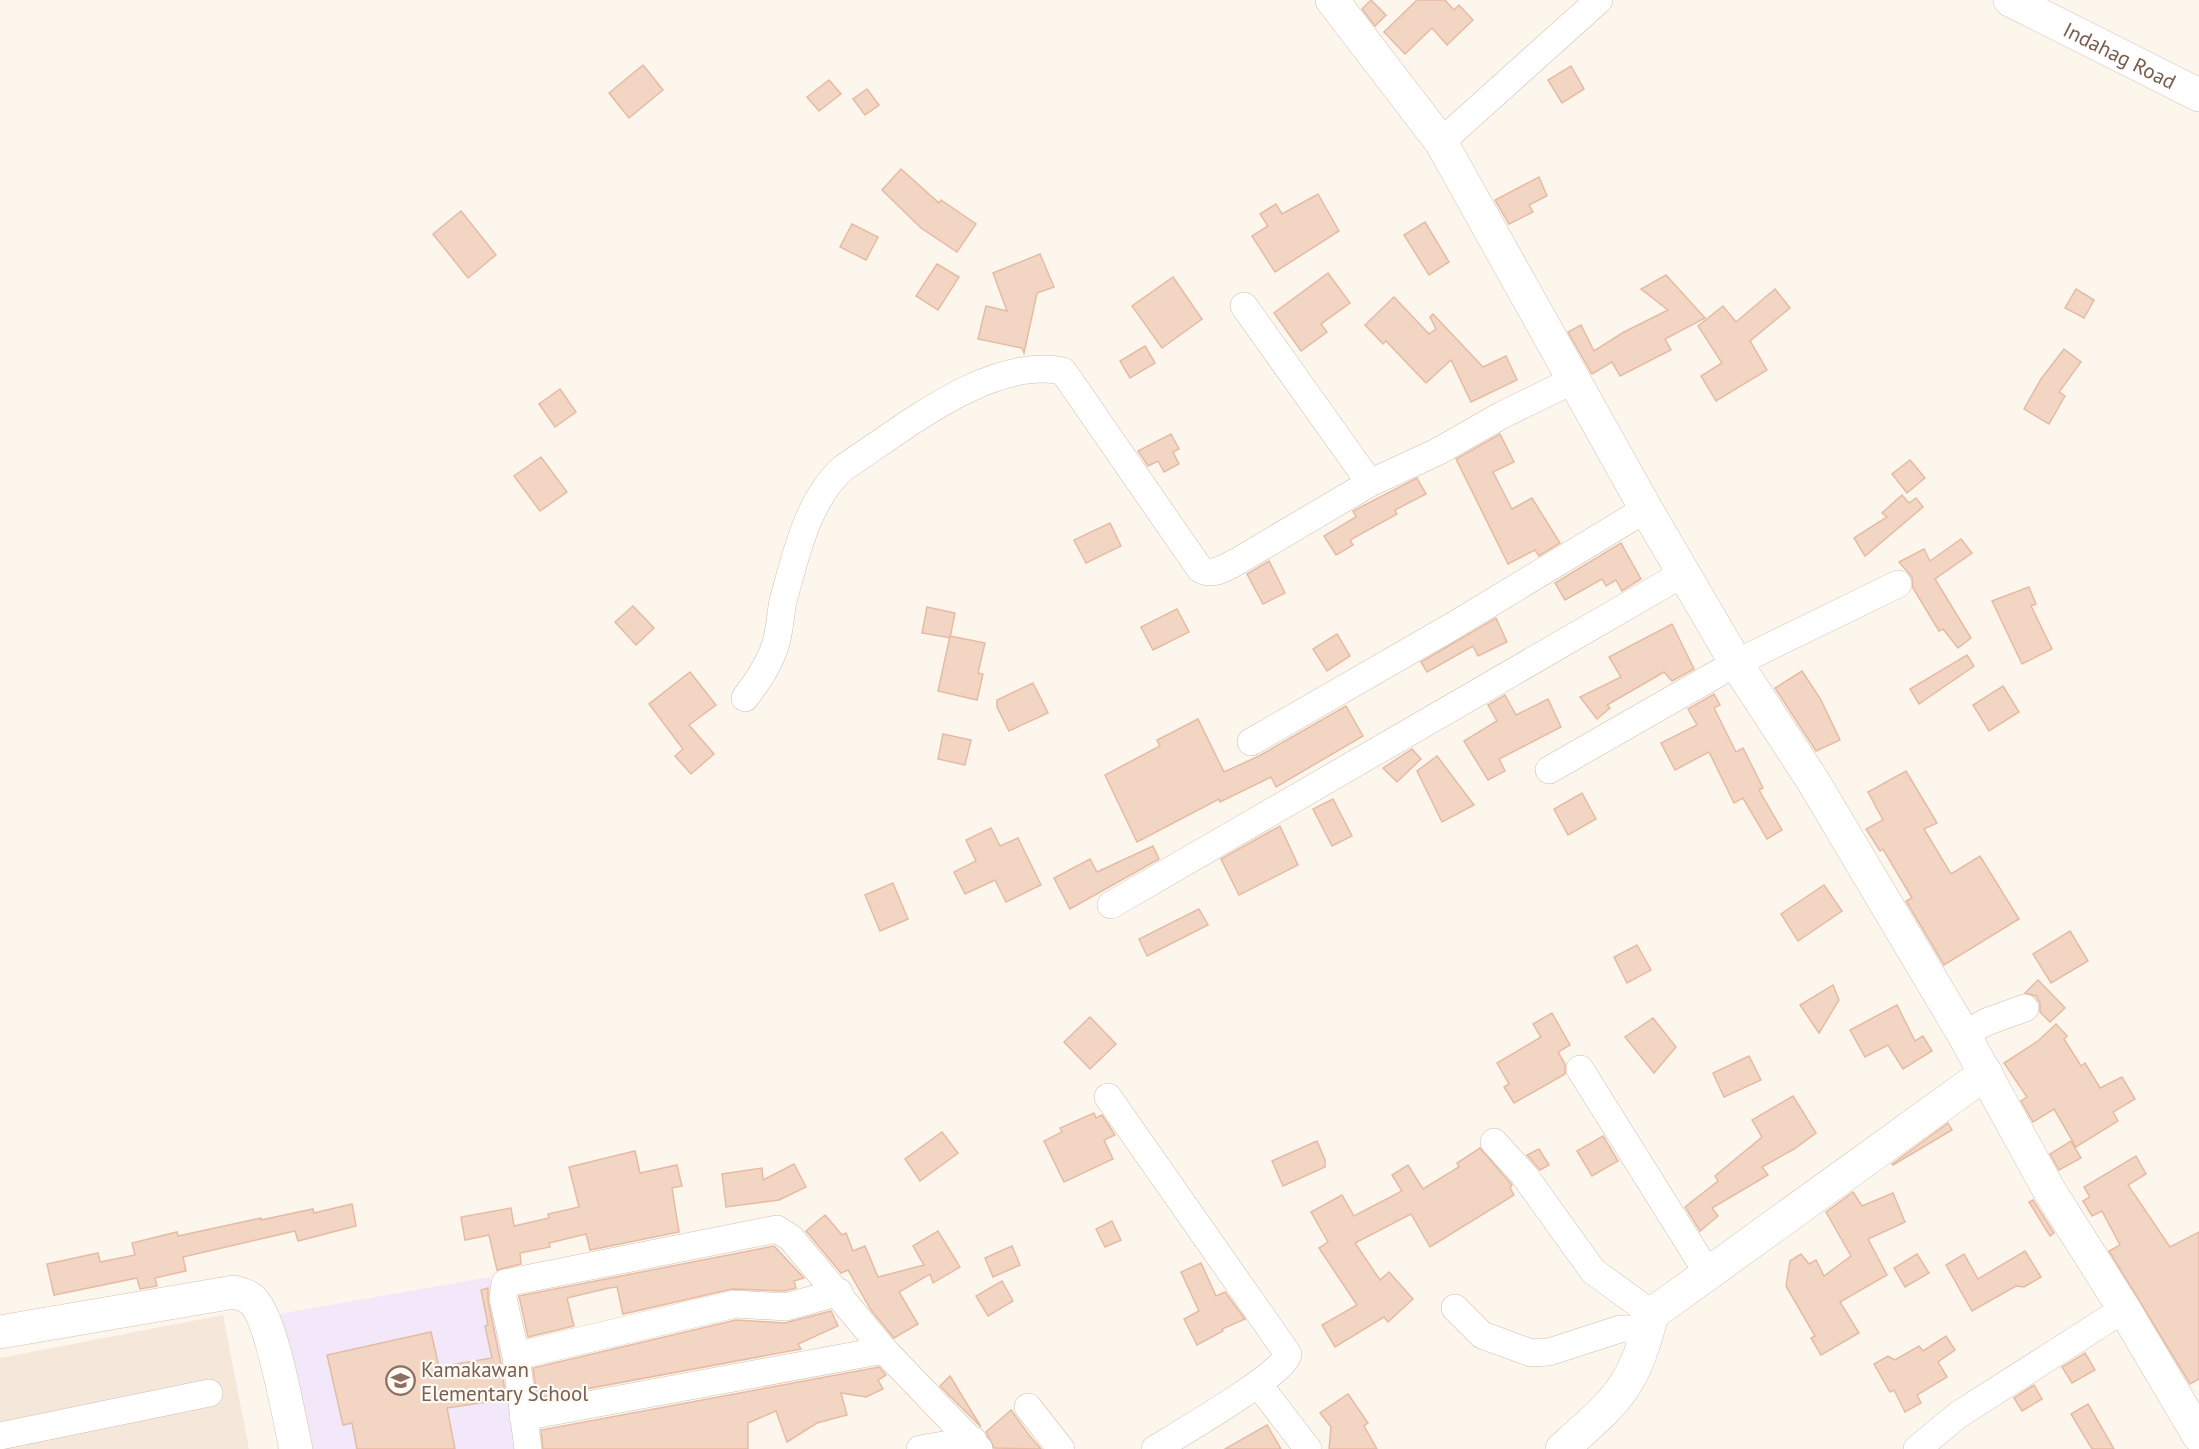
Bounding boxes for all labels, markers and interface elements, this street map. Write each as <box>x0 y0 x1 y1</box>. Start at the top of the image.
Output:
street label: Indahag Road <box>2059 16 2181 95</box>
place label: Kamakawan Elementary School <box>421 1356 588 1407</box>
school or university icon: Kamakawan Elementary School <box>384 1365 416 1397</box>

